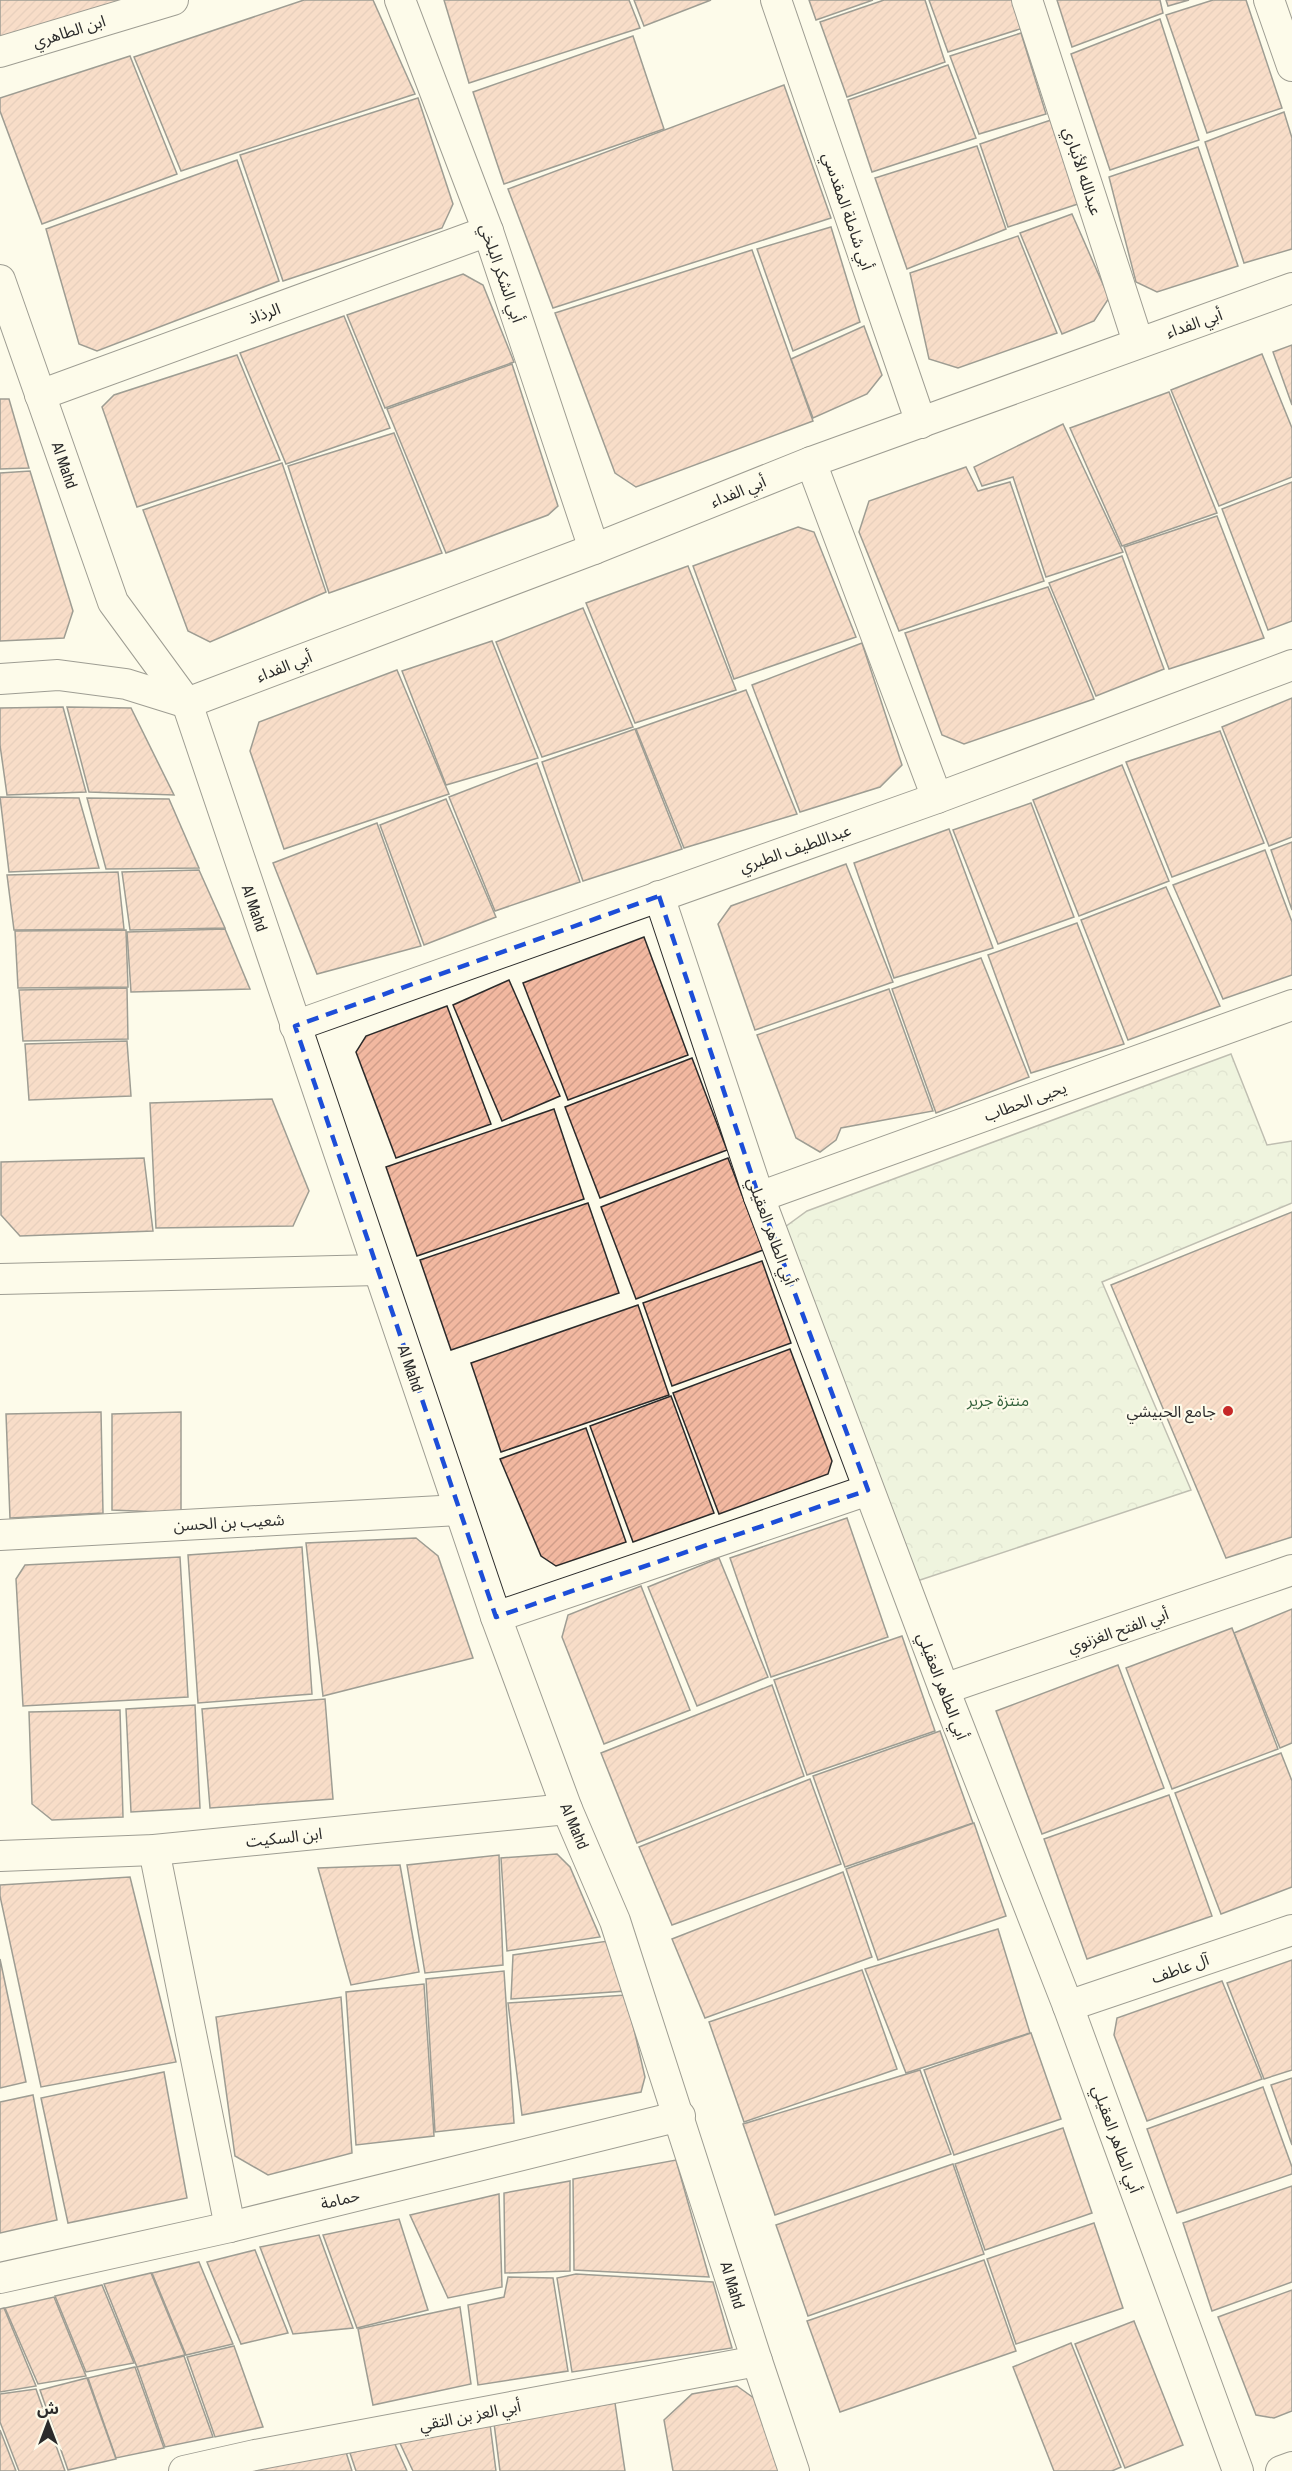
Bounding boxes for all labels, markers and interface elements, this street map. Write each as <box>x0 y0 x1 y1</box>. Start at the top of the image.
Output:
street label: ابن الطاهري <box>30 10 109 54</box>
street label: عبدالله الأنباري <box>1057 124 1108 219</box>
street label: أبي شاملة المقدسي <box>816 149 878 273</box>
street label: أبي الشكر البلخي <box>473 221 529 326</box>
street label: الرذاذ <box>245 297 283 329</box>
street label: أبي الفداء <box>1163 303 1226 345</box>
street label: Al Mahd <box>46 438 83 491</box>
street label: أبي الفداء <box>707 470 770 514</box>
street label: أبي الفداء <box>253 645 316 688</box>
street label: عبداللطيف الطبري <box>736 819 854 879</box>
street label: Al Mahd <box>236 881 273 934</box>
street label: يحيى الحطاب <box>981 1076 1069 1126</box>
street label: أبي الطاهر العقيلي <box>741 1174 802 1289</box>
street label: Al Mahd <box>392 1341 429 1394</box>
park label: منتزة جرير <box>966 1389 1029 1411</box>
place label: جامع الحبيشي <box>1126 1400 1216 1424</box>
marker: جامع الحبيشي <box>1221 1404 1235 1418</box>
street label: شعيب بن الحسن <box>173 1508 285 1536</box>
street label: أبي الفتح الغزنوي <box>1065 1602 1172 1659</box>
street label: أبي الطاهر العقيلي <box>911 1629 974 1743</box>
street label: Al Mahd <box>555 1799 595 1852</box>
street label: ابن السكيت <box>245 1822 323 1852</box>
street label: آل عاطف <box>1148 1947 1213 1988</box>
street label: أبي الطاهر العقيلي <box>1086 2082 1147 2197</box>
street label: حمامة <box>318 2184 362 2214</box>
street label: Al Mahd <box>715 2258 751 2311</box>
north arrow <box>18 2393 78 2453</box>
street label: أبي العز بن التقي <box>417 2394 523 2437</box>
text: ش <box>37 2397 59 2419</box>

